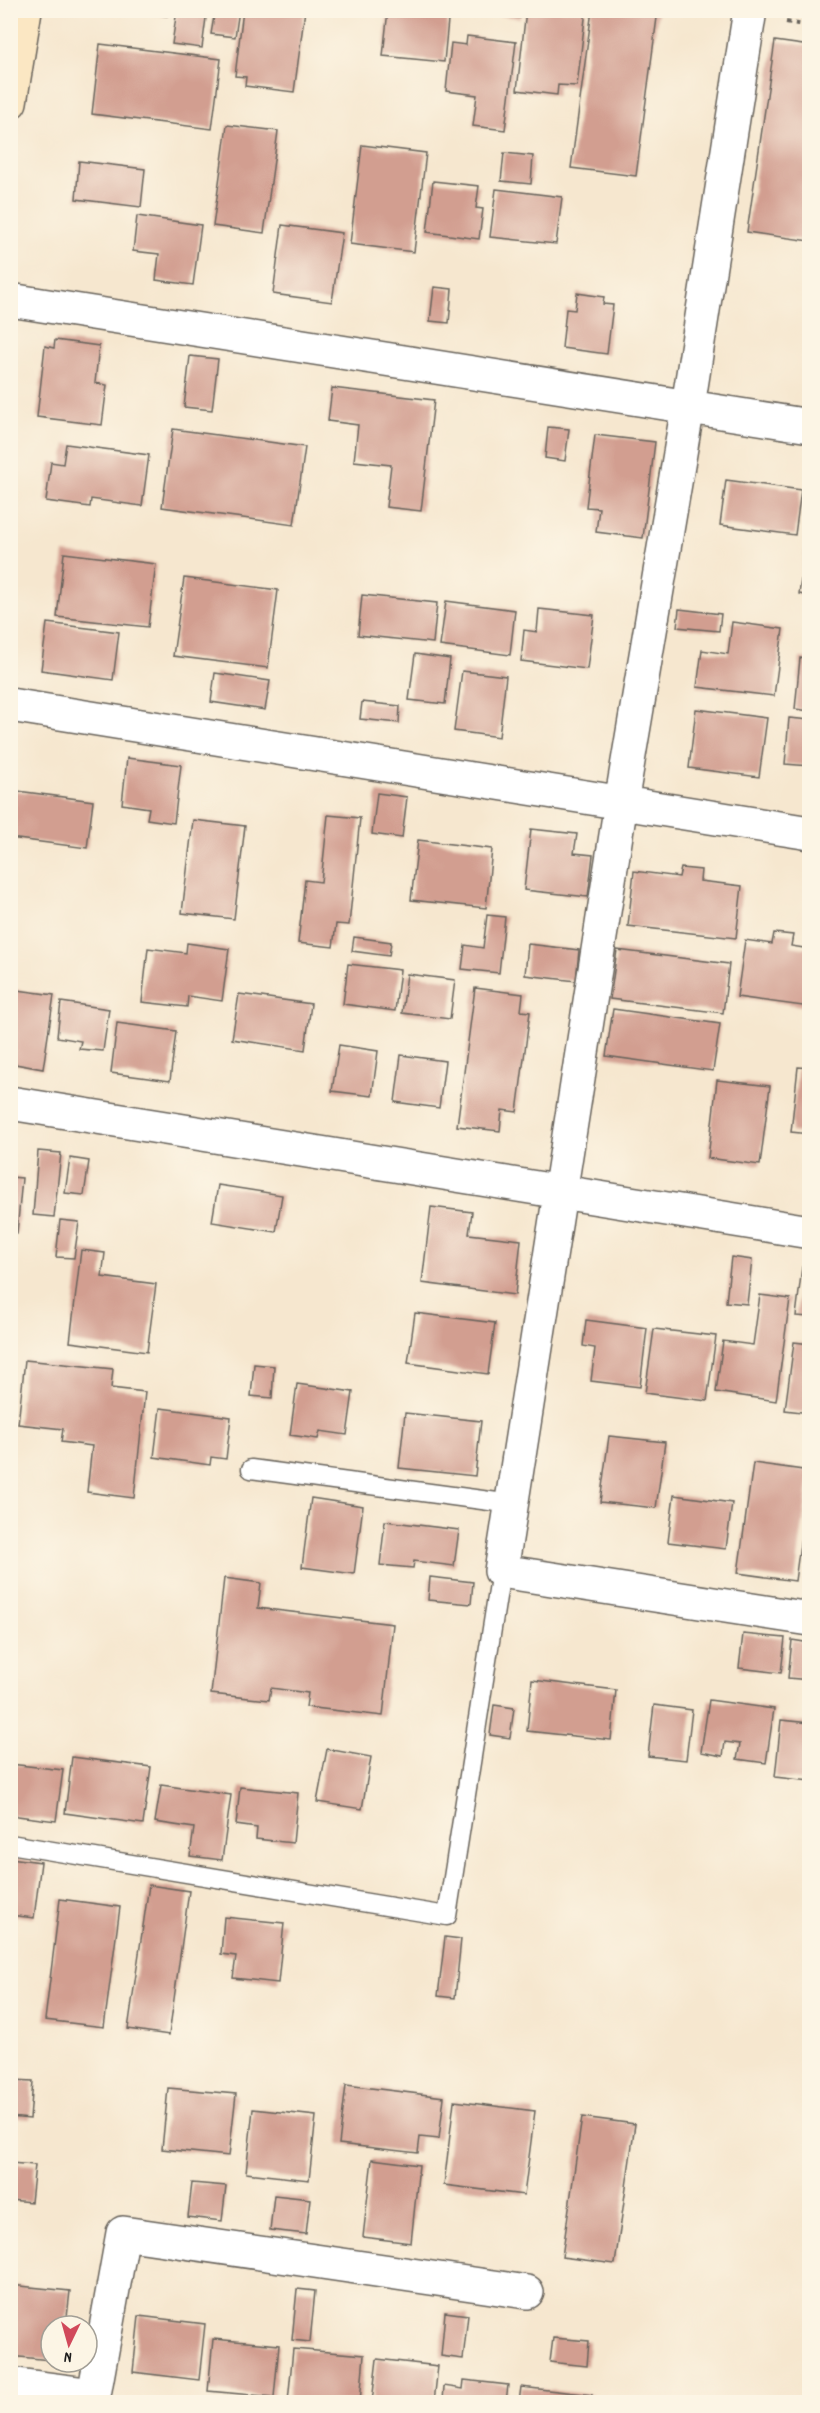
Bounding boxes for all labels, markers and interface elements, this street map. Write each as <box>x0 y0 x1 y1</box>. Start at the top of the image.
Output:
north arrow <box>39 2314 99 2374</box>
text: N <box>63 2345 73 2368</box>

